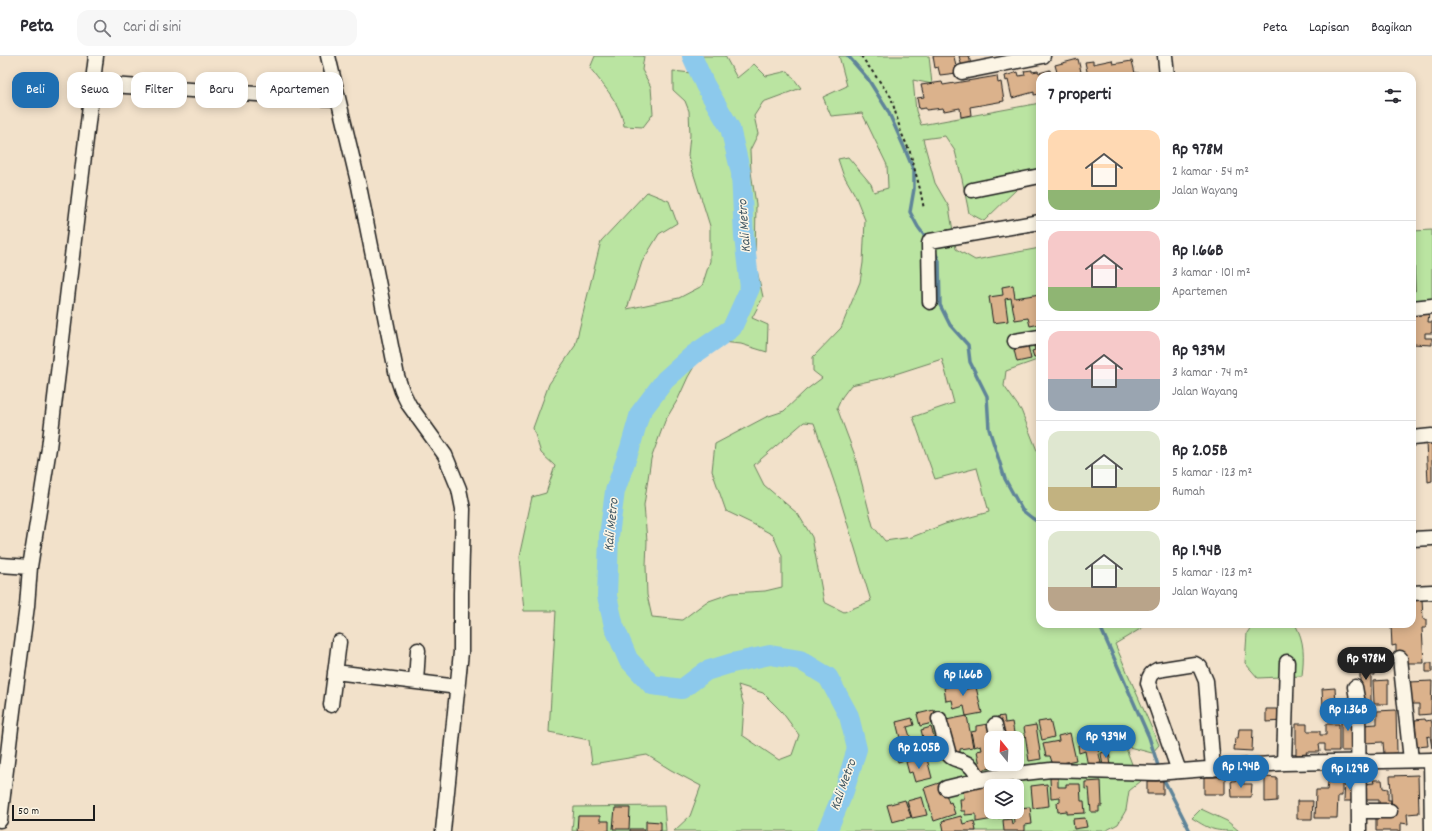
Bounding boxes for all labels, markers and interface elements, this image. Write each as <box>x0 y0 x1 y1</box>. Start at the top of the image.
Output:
search box <box>77 10 357 46</box>
text: Peta <box>20 14 53 41</box>
icon: search <box>91 17 113 39</box>
text: Cari di sini <box>123 17 181 39</box>
text: Peta <box>1263 18 1287 38</box>
text: Lapisan <box>1309 18 1349 38</box>
text: Bagikan <box>1371 18 1412 38</box>
chip: Beli <box>12 72 59 108</box>
chip: Sewa <box>67 72 123 108</box>
chip: Filter <box>131 72 187 108</box>
chip: Baru <box>195 72 248 108</box>
chip: Apartemen <box>256 72 343 108</box>
text: 7 properti <box>1048 84 1111 108</box>
icon: filters <box>1382 85 1404 107</box>
text: Rp 978M <box>1172 139 1223 163</box>
icon: home <box>1080 146 1128 194</box>
text: 2 kamar · 54 m² <box>1172 163 1249 182</box>
text: Jalan Wayang <box>1172 182 1238 201</box>
water label: Kali Metro <box>733 198 757 253</box>
text: Rp 1.66B <box>1172 240 1223 264</box>
icon: home <box>1080 247 1128 295</box>
text: 3 kamar · 101 m² <box>1172 264 1250 283</box>
text: Apartemen <box>1172 283 1227 302</box>
text: Rp 939M <box>1172 340 1225 364</box>
icon: home <box>1080 347 1128 395</box>
text: 3 kamar · 74 m² <box>1172 364 1248 383</box>
text: Jalan Wayang <box>1172 383 1238 402</box>
text: Rp 2.05B <box>1172 440 1227 464</box>
icon: home <box>1080 447 1128 495</box>
text: 5 kamar · 123 m² <box>1172 464 1252 483</box>
text: Rumah <box>1172 483 1205 502</box>
water label: Kali Metro <box>599 497 625 552</box>
text: Rp 1.94B <box>1172 540 1221 564</box>
icon: home <box>1080 547 1128 595</box>
text: 5 kamar · 123 m² <box>1172 564 1252 583</box>
text: Jalan Wayang <box>1172 583 1238 602</box>
pin: Rp 978M <box>1329 647 1403 681</box>
text: Rp 978M <box>1346 650 1386 669</box>
pin: Rp 1.66B <box>922 663 1004 697</box>
text: Rp 1.66B <box>943 666 983 685</box>
pin: Rp 1.36B <box>1307 698 1389 732</box>
text: Rp 1.36B <box>1329 701 1367 720</box>
pin: Rp 939M <box>1069 725 1143 759</box>
text: Rp 939M <box>1086 728 1126 747</box>
north arrow <box>984 731 1024 771</box>
map controls <box>984 731 1024 819</box>
pin: Rp 2.05B <box>878 736 960 770</box>
text: Rp 2.05B <box>898 739 940 758</box>
pin: Rp 1.94B <box>1200 755 1282 789</box>
water label: Kali Metro <box>826 756 863 813</box>
pin: Rp 1.29B <box>1309 757 1391 791</box>
text: Rp 1.94B <box>1222 758 1260 777</box>
text: Rp 1.29B <box>1331 760 1369 779</box>
button: layers <box>984 779 1024 819</box>
scale bar <box>12 803 95 822</box>
text: 50 m <box>18 804 39 820</box>

